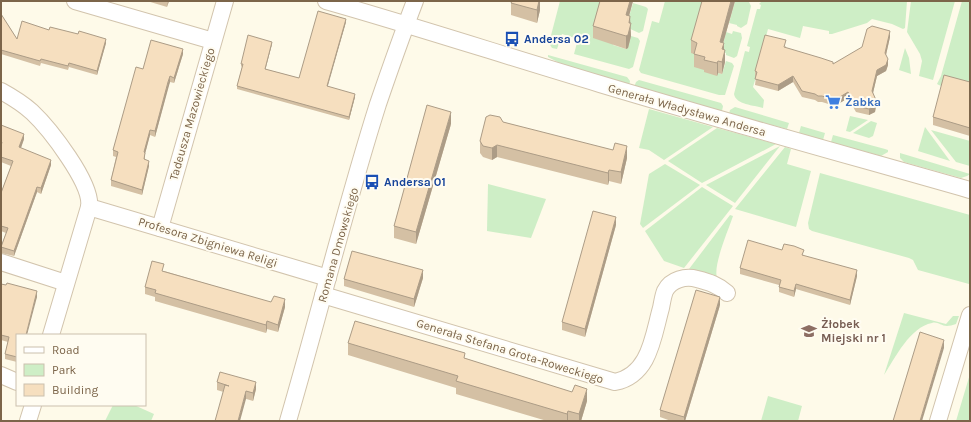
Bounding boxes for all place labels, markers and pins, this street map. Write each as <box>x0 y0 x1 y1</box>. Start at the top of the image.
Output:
bus stop icon: Andersa 02 <box>503 30 521 48</box>
place label: Andersa 02 <box>524 32 589 46</box>
supermarket icon: Żabka <box>824 93 842 111</box>
place label: Żabka <box>845 95 881 109</box>
bus stop icon: Andersa 01 <box>363 173 381 191</box>
place label: Andersa 01 <box>384 175 446 189</box>
place label: Żłobek Miejski nr 1 <box>821 317 886 345</box>
school or university icon: Żłobek Miejski nr 1 <box>800 322 818 340</box>

